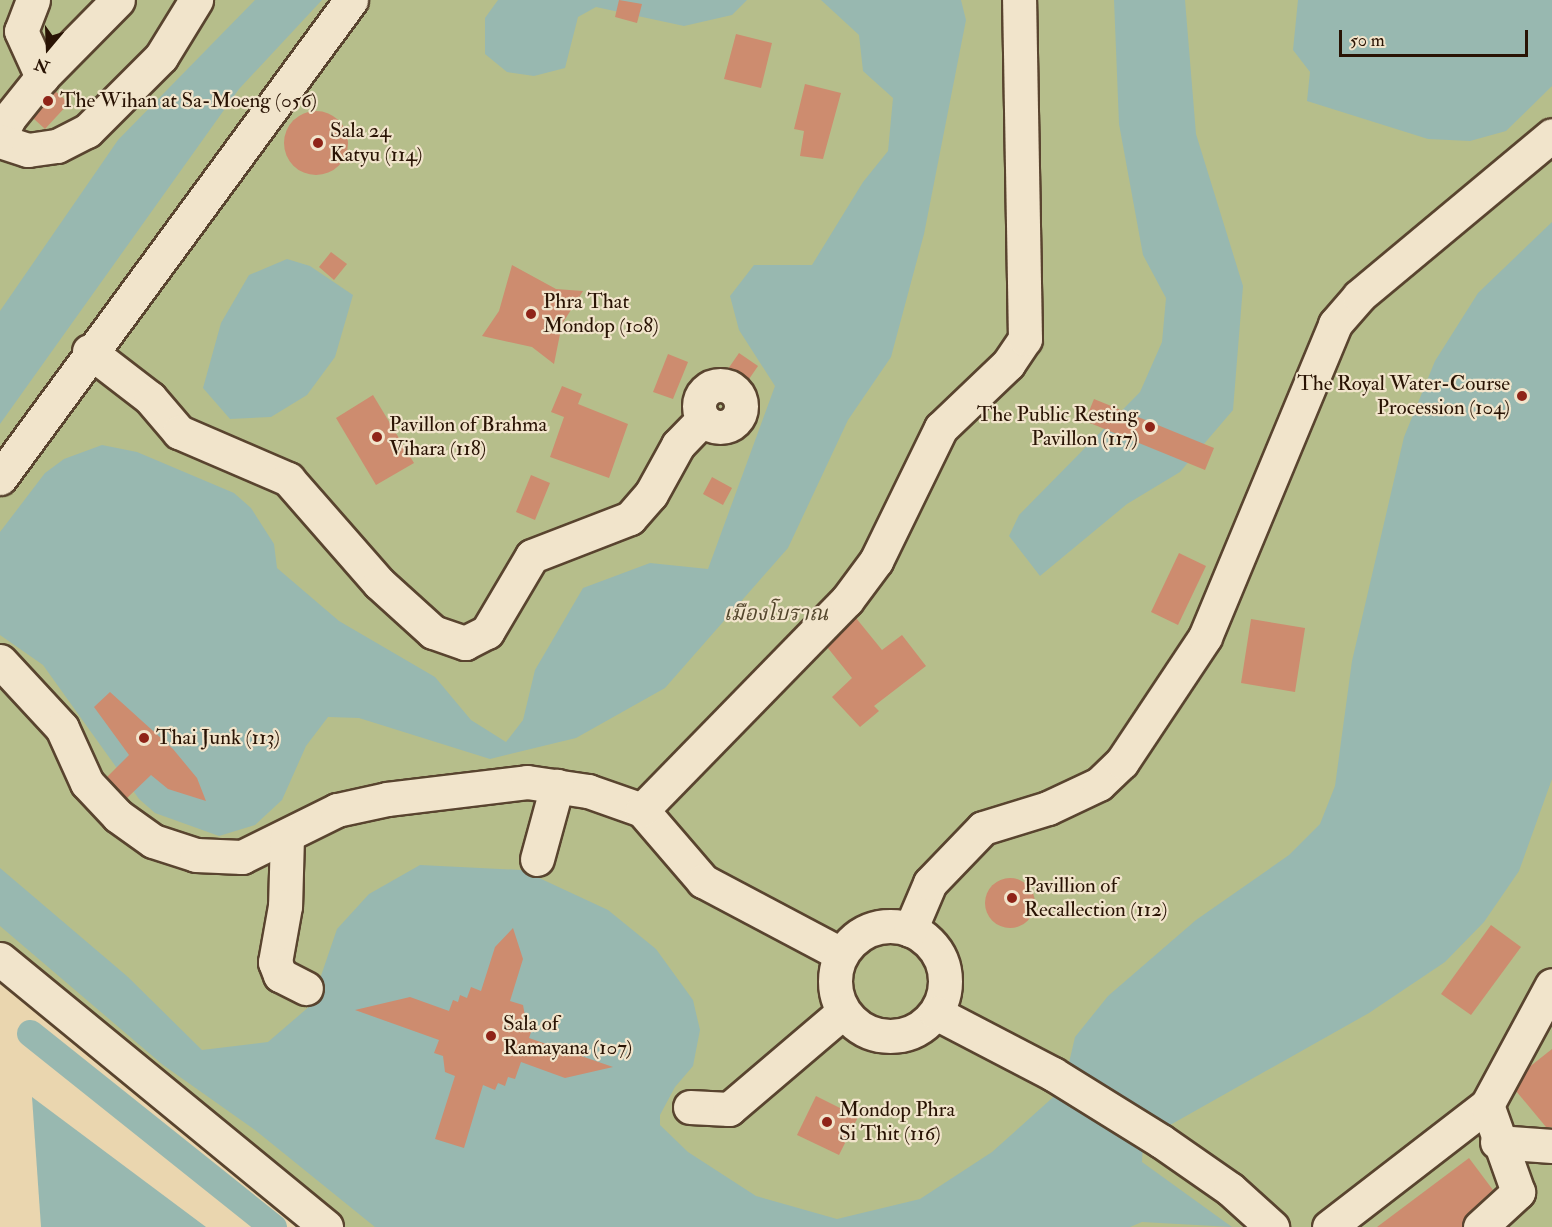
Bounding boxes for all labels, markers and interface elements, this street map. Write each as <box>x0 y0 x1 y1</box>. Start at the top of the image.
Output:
north arrow <box>18 18 78 78</box>
scale bar <box>1342 18 1531 56</box>
text: 50 m <box>1350 29 1385 52</box>
text: N <box>32 53 52 77</box>
place label: The Wihan at Sa-Moeng (056) <box>60 88 317 114</box>
marker: The Wihan at Sa-Moeng (056) <box>41 94 55 108</box>
place label: Sala 24 Katyu (114) <box>330 118 422 168</box>
marker: Sala 24 Katyu (114) <box>311 136 325 150</box>
place label: Phra That Mondop (108) <box>543 289 659 339</box>
marker: Phra That Mondop (108) <box>524 307 538 321</box>
place label: The Royal Water-Course Procession (104) <box>1297 371 1510 421</box>
marker: The Royal Water-Course Procession (104) <box>1515 389 1529 403</box>
place label: The Public Resting Pavillon (117) <box>977 402 1138 452</box>
place label: Pavillon of Brahma Vihara (118) <box>389 412 547 462</box>
marker: The Public Resting Pavillon (117) <box>1143 420 1157 434</box>
marker: Pavillon of Brahma Vihara (118) <box>370 430 384 444</box>
park label: เมืองโบราณ <box>724 601 828 627</box>
place label: Thai Junk (113) <box>156 725 280 751</box>
marker: Thai Junk (113) <box>137 731 151 745</box>
place label: Pavillion of Recallection (112) <box>1024 873 1167 923</box>
marker: Pavillion of Recallection (112) <box>1005 891 1019 905</box>
place label: Sala of Ramayana (107) <box>503 1011 632 1061</box>
marker: Sala of Ramayana (107) <box>484 1029 498 1043</box>
place label: Mondop Phra Si Thit (116) <box>839 1097 955 1147</box>
marker: Mondop Phra Si Thit (116) <box>820 1115 834 1129</box>

